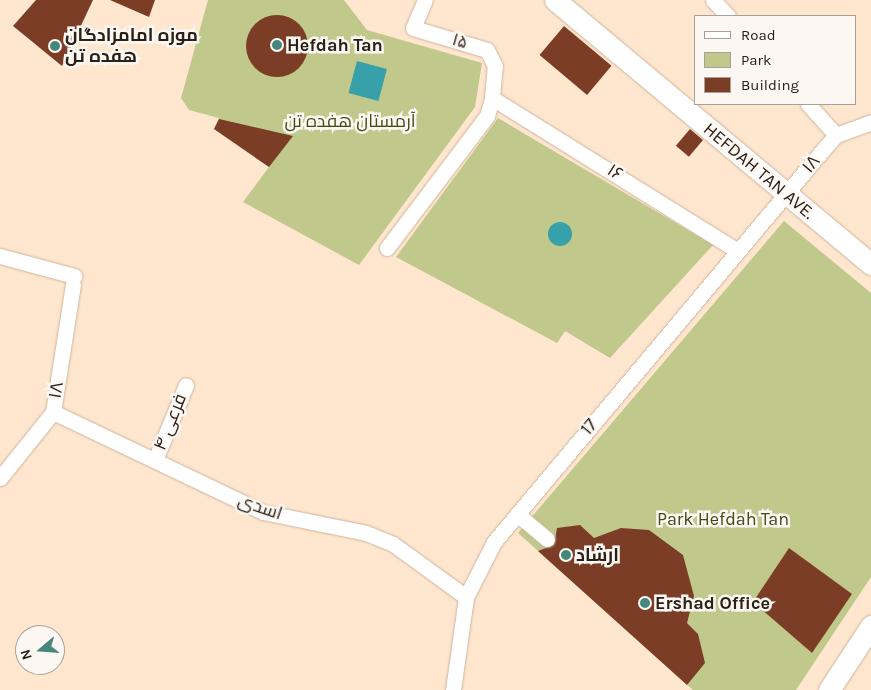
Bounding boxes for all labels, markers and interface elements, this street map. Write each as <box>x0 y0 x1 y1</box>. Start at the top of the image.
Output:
legend <box>694 15 856 105</box>
place label: موزه امامزادگان هفده تن <box>65 25 198 68</box>
text: Road <box>741 26 776 44</box>
street label: ۱۵ <box>450 28 470 54</box>
place label: Hefdah Tan <box>287 34 383 56</box>
marker: Hefdah Tan <box>271 39 283 51</box>
marker: موزه امامزادگان هفده تن <box>49 40 61 52</box>
text: Park <box>741 51 771 69</box>
text: Building <box>741 76 799 94</box>
park label: آرمستان هفده تن <box>284 110 416 132</box>
street label: HEFDAH TAN AVE. <box>699 118 819 224</box>
street label: ۱۸ <box>797 151 825 177</box>
street label: ۱۶ <box>603 159 627 185</box>
street label: ۱۸ <box>44 380 68 400</box>
street label: فرعی ۴ <box>149 391 191 453</box>
street label: 17 <box>576 415 602 439</box>
street label: اسدی <box>235 489 285 525</box>
park label: Park Hefdah Tan <box>657 508 789 530</box>
place label: ارشاد <box>576 544 619 566</box>
marker: ارشاد <box>560 549 572 561</box>
place label: Ershad Office <box>655 592 770 614</box>
marker: Ershad Office <box>639 597 651 609</box>
north arrow <box>15 625 65 675</box>
text: N <box>17 647 36 662</box>

